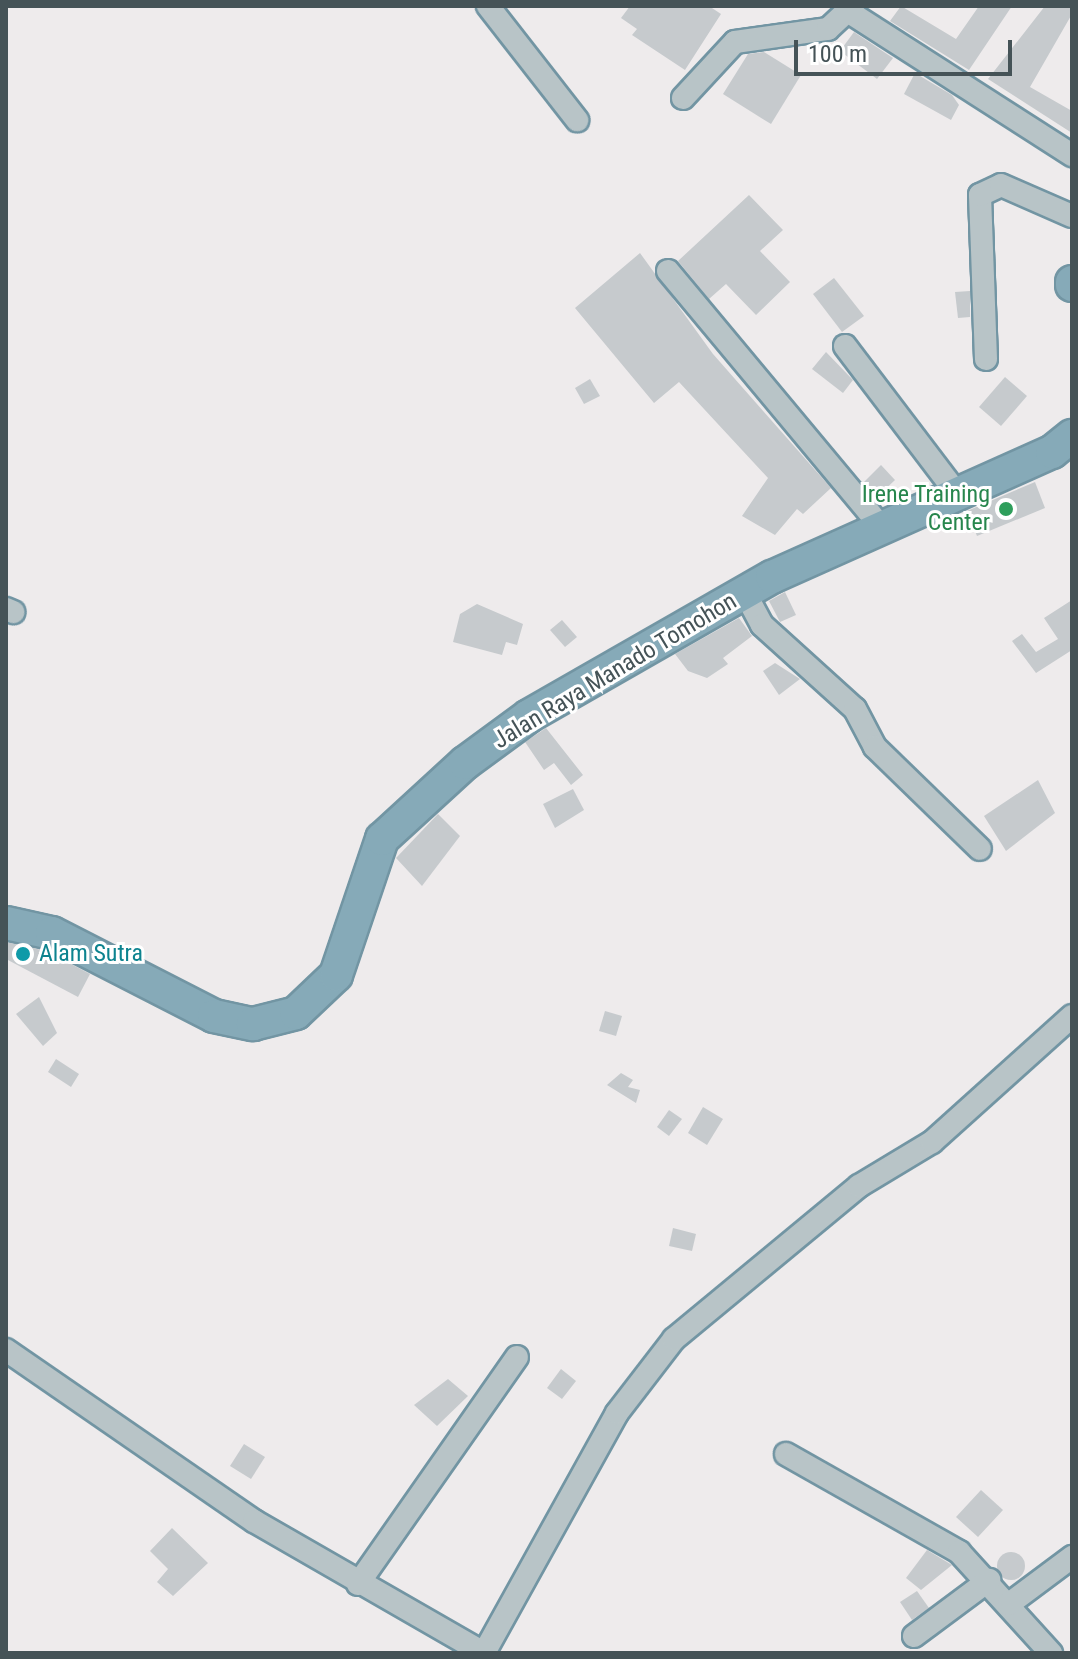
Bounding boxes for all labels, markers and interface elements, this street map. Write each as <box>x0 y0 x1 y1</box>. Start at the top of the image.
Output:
scale bar <box>798 24 1016 74</box>
text: 100 m <box>808 40 867 68</box>
place label: Irene Training Center <box>861 481 990 537</box>
marker: Irene Training Center <box>997 500 1015 518</box>
street label: Jalan Raya Manado Tomohon <box>488 587 742 755</box>
place label: Alam Sutra <box>39 940 143 968</box>
marker: Alam Sutra <box>14 945 32 963</box>

